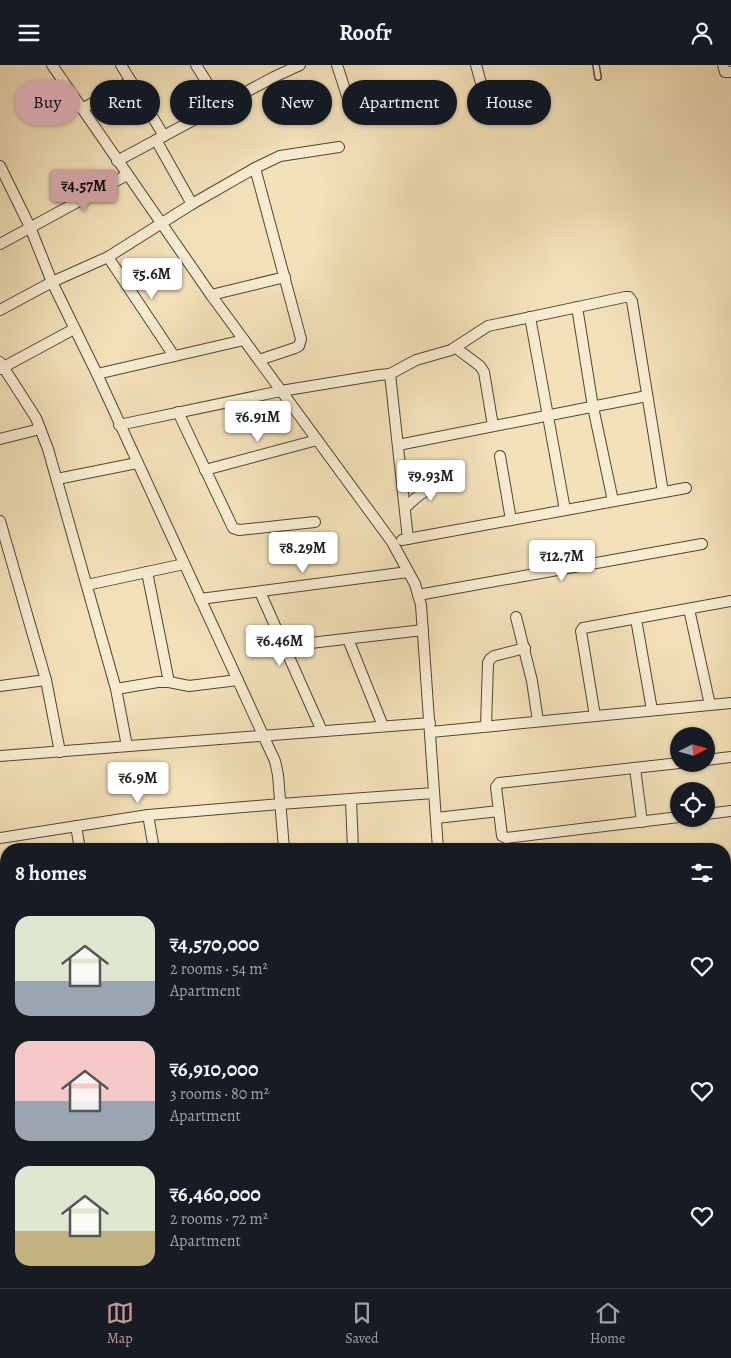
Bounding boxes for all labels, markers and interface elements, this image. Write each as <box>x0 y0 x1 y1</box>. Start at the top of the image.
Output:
text: Roofr <box>339 18 392 48</box>
icon: menu <box>15 19 43 47</box>
icon: person <box>688 19 716 47</box>
chip: Buy <box>15 80 80 125</box>
chip: Rent <box>90 80 160 125</box>
chip: Filters <box>170 80 252 125</box>
chip: New <box>262 80 332 125</box>
chip: Apartment <box>342 80 457 125</box>
chip: House <box>467 80 551 125</box>
pin: ₹4.57M <box>43 169 125 212</box>
text: ₹4.57M <box>61 175 107 197</box>
pin: ₹5.6M <box>117 257 187 300</box>
text: ₹5.6M <box>133 263 171 285</box>
pin: ₹6.91M <box>217 401 299 443</box>
text: ₹6.91M <box>236 406 280 428</box>
pin: ₹9.93M <box>390 459 472 502</box>
text: ₹9.93M <box>408 465 454 487</box>
pin: ₹8.29M <box>262 531 344 574</box>
text: ₹8.29M <box>280 537 326 559</box>
pin: ₹12.7M <box>521 539 603 582</box>
text: ₹12.7M <box>540 545 584 567</box>
pin: ₹6.46M <box>239 625 321 667</box>
text: ₹6.46M <box>257 630 303 652</box>
north arrow <box>670 727 715 773</box>
map controls <box>670 727 715 827</box>
pin: ₹6.9M <box>103 761 173 804</box>
text: ₹6.9M <box>119 767 157 789</box>
button: locate <box>670 782 715 827</box>
text: 8 homes <box>15 859 87 887</box>
icon: filters <box>688 859 716 887</box>
text: ₹4,570,000 <box>170 930 259 958</box>
icon: home <box>55 936 115 996</box>
icon: heart <box>688 952 716 980</box>
text: 2 rooms · 54 m² <box>170 958 268 980</box>
text: Apartment <box>170 980 241 1002</box>
text: ₹6,910,000 <box>170 1055 258 1083</box>
icon: home <box>55 1061 115 1121</box>
icon: heart <box>688 1077 716 1105</box>
text: 3 rooms · 80 m² <box>170 1083 269 1105</box>
text: Apartment <box>170 1105 241 1127</box>
text: ₹6,460,000 <box>170 1180 261 1208</box>
icon: home <box>55 1186 115 1246</box>
icon: heart <box>688 1202 716 1230</box>
text: 2 rooms · 72 m² <box>170 1208 268 1230</box>
text: Apartment <box>170 1230 241 1252</box>
tab: Map <box>106 1299 134 1348</box>
tab: Saved <box>345 1299 379 1348</box>
tab: Home <box>590 1299 625 1348</box>

